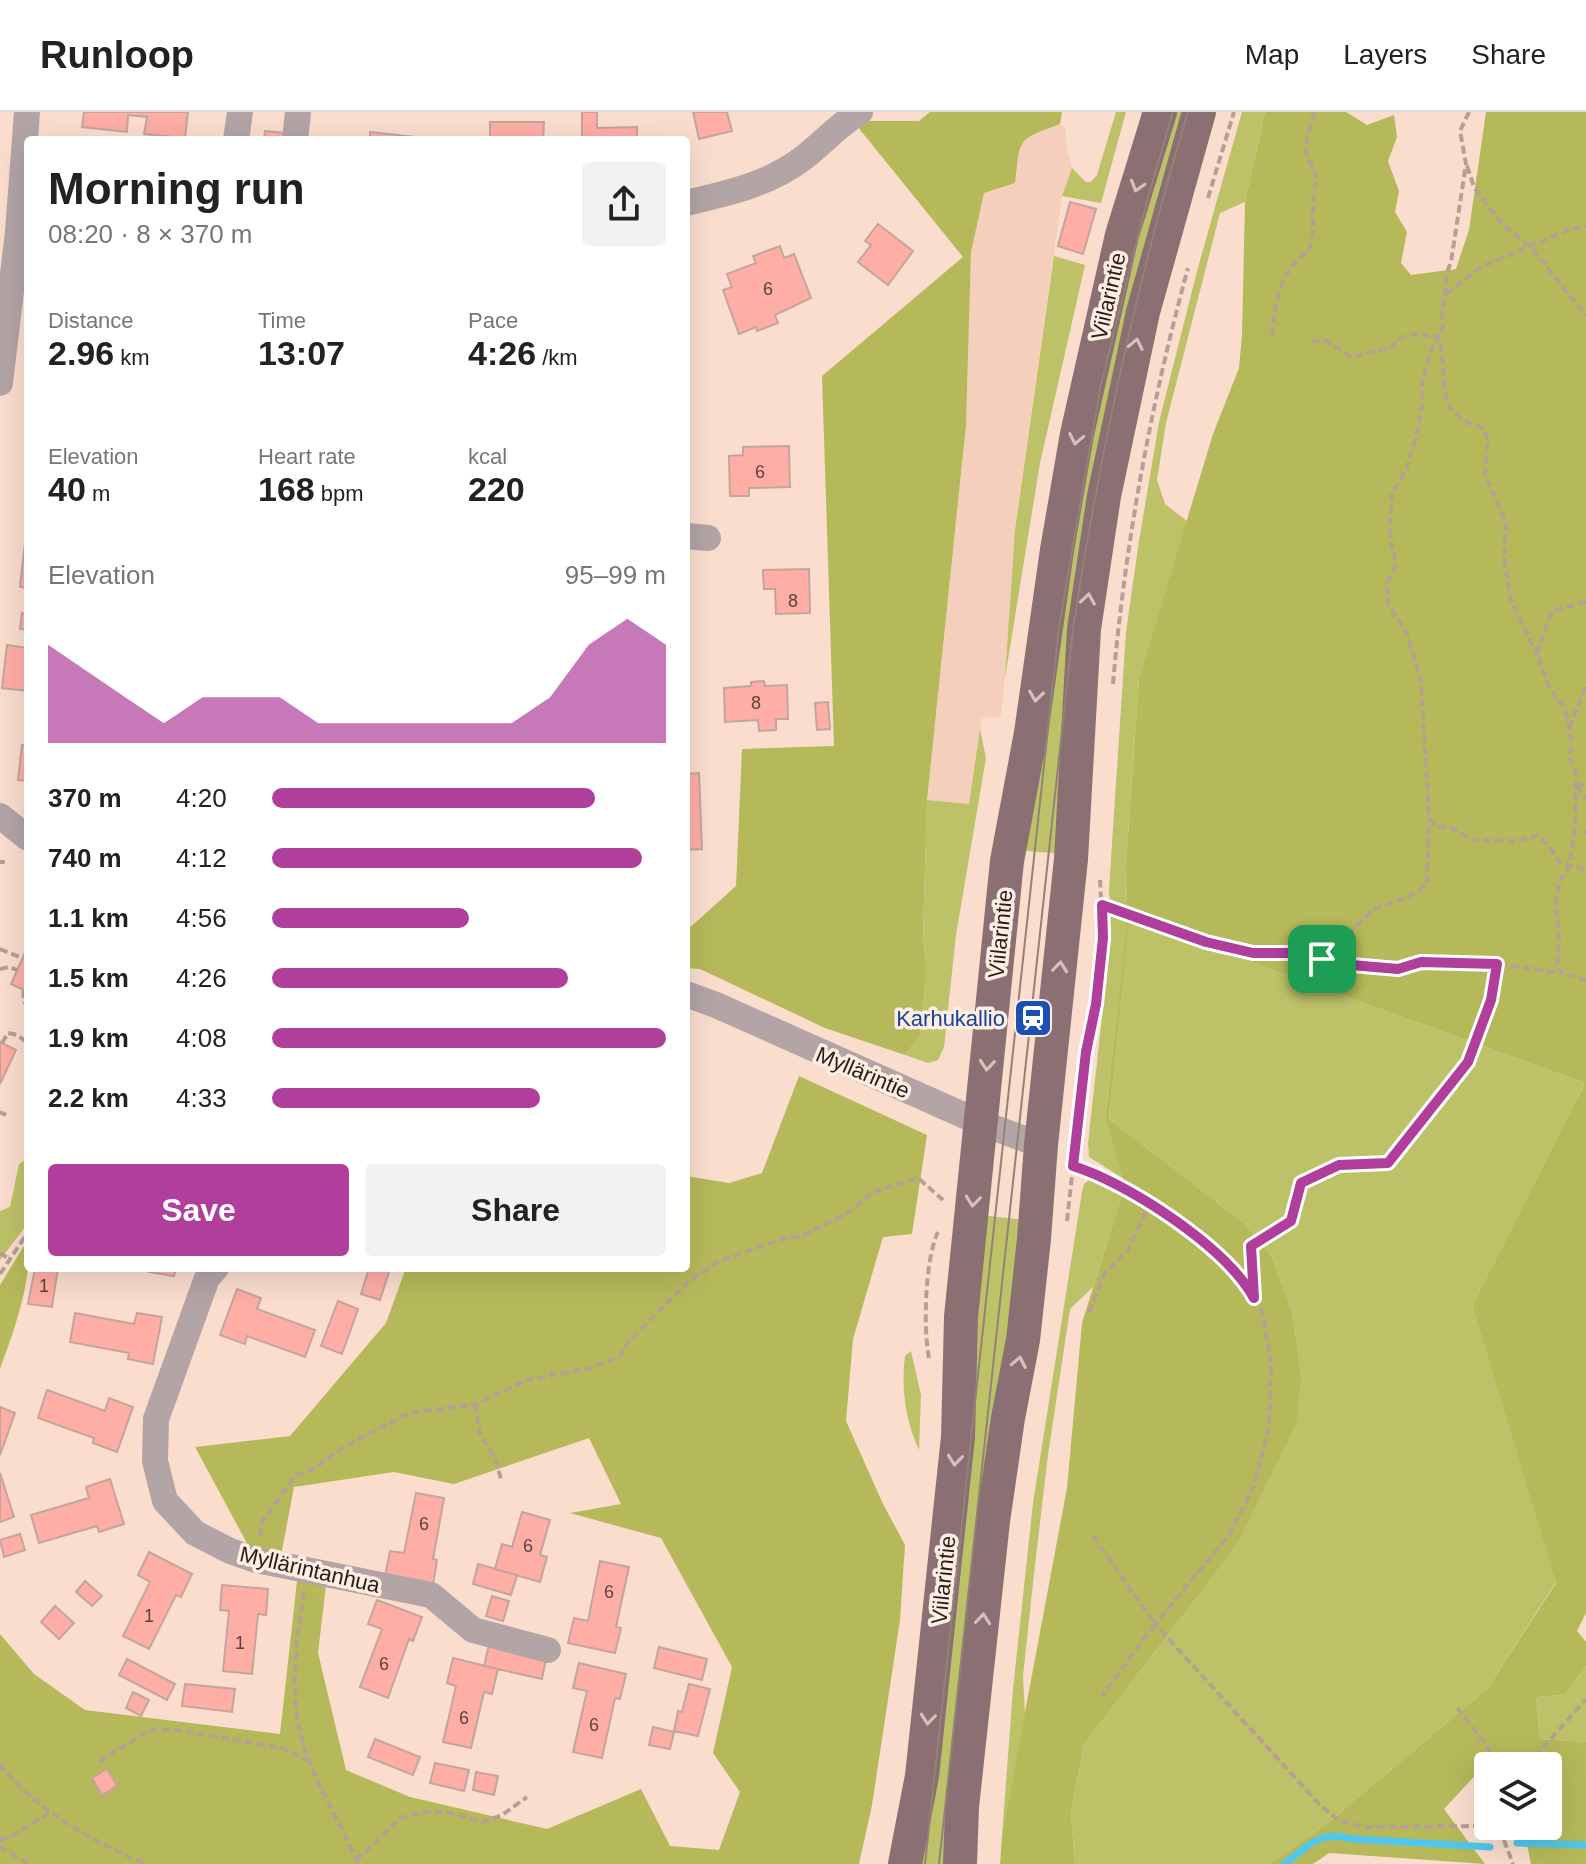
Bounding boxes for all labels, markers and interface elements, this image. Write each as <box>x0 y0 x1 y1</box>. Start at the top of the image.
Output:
text: Runloop <box>40 34 194 76</box>
text: Map <box>1245 39 1299 70</box>
text: Layers <box>1343 39 1427 70</box>
text: Share <box>1471 39 1546 70</box>
button: share <box>582 162 666 246</box>
text: Morning run <box>48 164 305 213</box>
one-way arrow <box>1130 179 1146 193</box>
text: 08:20 · 8 × 370 m <box>48 219 253 249</box>
street label: Viilarintie <box>1086 250 1131 342</box>
house number: 6 <box>763 279 773 299</box>
text: Distance <box>48 308 134 333</box>
text: Time <box>258 308 306 333</box>
text: Pace <box>468 308 518 333</box>
text: 2.96 <box>48 334 114 372</box>
text: 13:07 <box>258 334 345 372</box>
text: 4:26 <box>468 334 536 372</box>
one-way arrow <box>1127 337 1144 351</box>
text: km <box>114 345 150 370</box>
text: /km <box>536 345 578 370</box>
one-way arrow <box>1069 433 1086 446</box>
text: Elevation <box>48 444 139 469</box>
text: Heart rate <box>258 444 356 469</box>
text: kcal <box>468 444 507 469</box>
house number: 6 <box>755 462 765 482</box>
text: 40 <box>48 470 86 508</box>
text: 168 <box>258 470 315 508</box>
text: 220 <box>468 470 525 508</box>
text: m <box>86 481 110 506</box>
text: bpm <box>315 481 364 506</box>
text: Elevation <box>48 560 155 590</box>
text: 95–99 m <box>565 560 666 590</box>
house number: 8 <box>788 591 798 611</box>
one-way arrow <box>1079 592 1096 606</box>
one-way arrow <box>1028 689 1045 703</box>
house number: 8 <box>751 693 761 713</box>
text: 370 m <box>48 783 122 813</box>
text: 4:20 <box>176 783 227 813</box>
text: 740 m <box>48 843 122 873</box>
text: 4:12 <box>176 843 227 873</box>
street label: Viilarintie <box>983 889 1018 980</box>
text: 1.1 km <box>48 903 129 933</box>
text: 4:56 <box>176 903 227 933</box>
pin <box>1288 925 1356 993</box>
icon: arrive <box>1300 937 1344 981</box>
one-way arrow <box>1051 961 1068 974</box>
text: 1.5 km <box>48 963 129 993</box>
text: 4:26 <box>176 963 227 993</box>
station icon: Karhukallio <box>1012 997 1054 1039</box>
place label: Karhukallio <box>896 1006 1005 1031</box>
text: 1.9 km <box>48 1023 129 1053</box>
text: 4:08 <box>176 1023 227 1053</box>
street label: Myllärintie <box>812 1042 913 1103</box>
one-way arrow <box>979 1058 996 1071</box>
text: 2.2 km <box>48 1083 129 1113</box>
text: 4:33 <box>176 1083 227 1113</box>
button: Save <box>48 1164 349 1256</box>
button: Share <box>365 1164 666 1256</box>
one-way arrow <box>964 1195 981 1208</box>
house number: 1 <box>39 1276 49 1296</box>
one-way arrow <box>1010 1356 1027 1369</box>
one-way arrow <box>947 1454 964 1467</box>
house number: 6 <box>419 1514 429 1534</box>
street label: Viilarintie <box>926 1535 961 1626</box>
house number: 6 <box>523 1536 533 1556</box>
street label: Myllärintanhua <box>237 1541 383 1598</box>
house number: 6 <box>604 1582 614 1602</box>
house number: 1 <box>144 1606 154 1626</box>
one-way arrow <box>974 1612 991 1625</box>
house number: 1 <box>235 1633 245 1653</box>
house number: 6 <box>379 1654 389 1674</box>
house number: 6 <box>459 1708 469 1728</box>
one-way arrow <box>920 1713 937 1726</box>
house number: 6 <box>589 1715 599 1735</box>
map controls <box>1474 1752 1562 1840</box>
button: layers <box>1474 1752 1562 1840</box>

